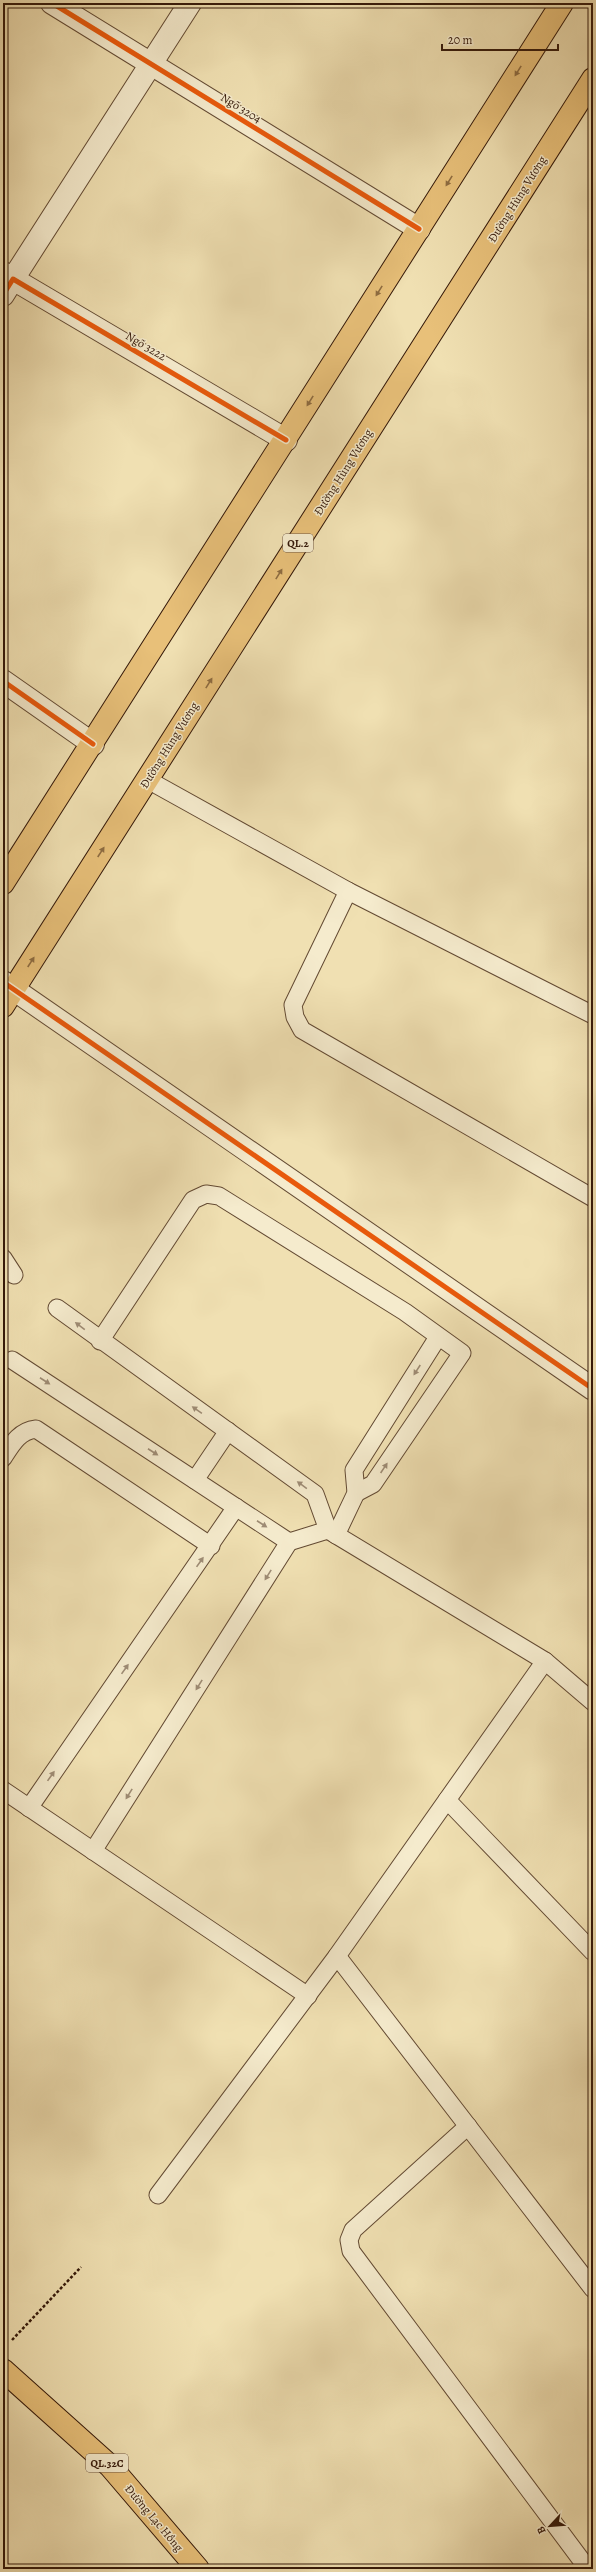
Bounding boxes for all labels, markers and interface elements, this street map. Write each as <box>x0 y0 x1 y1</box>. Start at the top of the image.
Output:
scale bar <box>442 26 558 52</box>
text: 20 m <box>448 32 472 48</box>
one-way arrow <box>515 66 522 77</box>
street label: Ngõ 3204 <box>218 89 265 127</box>
street label: Đường Hùng Vương <box>484 153 550 245</box>
one-way arrow <box>445 176 453 186</box>
one-way arrow <box>376 285 383 297</box>
street label: Ngõ 3222 <box>123 328 170 365</box>
one-way arrow <box>306 396 314 406</box>
street label: Đường Hùng Vương <box>310 426 376 518</box>
road number: QL.2 <box>283 534 313 552</box>
one-way arrow <box>275 568 282 580</box>
one-way arrow <box>205 678 213 688</box>
street label: Đường Hùng Vương <box>136 699 202 791</box>
one-way arrow <box>98 846 105 858</box>
one-way arrow <box>28 956 35 968</box>
one-way arrow <box>75 1322 85 1330</box>
one-way arrow <box>413 1365 421 1375</box>
one-way arrow <box>39 1377 50 1385</box>
one-way arrow <box>192 1406 202 1414</box>
one-way arrow <box>147 1449 159 1456</box>
one-way arrow <box>380 1463 388 1473</box>
one-way arrow <box>297 1481 308 1489</box>
one-way arrow <box>257 1520 267 1528</box>
one-way arrow <box>196 1557 204 1568</box>
one-way arrow <box>265 1569 272 1581</box>
one-way arrow <box>121 1664 129 1674</box>
one-way arrow <box>195 1680 203 1690</box>
one-way arrow <box>47 1770 55 1781</box>
one-way arrow <box>125 1789 133 1800</box>
road number: QL.32C <box>86 2454 128 2472</box>
street label: Đường Lạc Hồng <box>121 2481 187 2555</box>
north arrow <box>530 2506 570 2546</box>
text: B <box>533 2524 550 2537</box>

